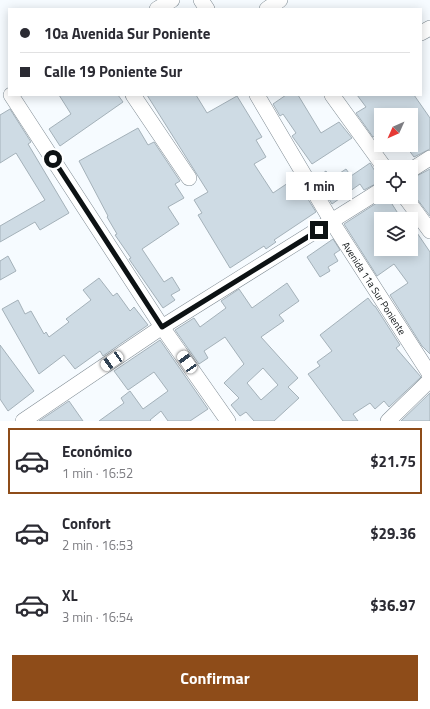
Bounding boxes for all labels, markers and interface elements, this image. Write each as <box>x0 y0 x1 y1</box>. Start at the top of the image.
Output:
text: 10a Avenida Sur Poniente <box>44 22 210 45</box>
text: Calle 19 Poniente Sur <box>44 60 182 83</box>
north arrow <box>374 108 418 152</box>
map controls <box>374 108 418 256</box>
route start <box>44 150 62 168</box>
button: locate <box>374 160 418 204</box>
callout: 1 min <box>286 172 352 200</box>
text: 1 min <box>303 176 335 196</box>
button: layers <box>374 212 418 256</box>
route end <box>310 221 328 239</box>
street label: Avenida 11a Sur Poniente <box>339 238 410 338</box>
car <box>99 349 125 373</box>
car <box>175 349 199 375</box>
text: Económico <box>62 440 132 463</box>
icon: car <box>14 443 50 479</box>
text: $21.75 <box>370 450 416 473</box>
text: 1 min · 16:52 <box>62 463 133 483</box>
text: Confort <box>62 512 111 535</box>
icon: car <box>14 515 50 551</box>
text: $29.36 <box>370 522 416 545</box>
text: 2 min · 16:53 <box>62 535 133 555</box>
text: XL <box>62 584 78 607</box>
icon: car <box>14 587 50 623</box>
text: $36.97 <box>370 594 416 617</box>
text: 3 min · 16:54 <box>62 607 133 627</box>
button: Confirmar <box>12 655 418 701</box>

